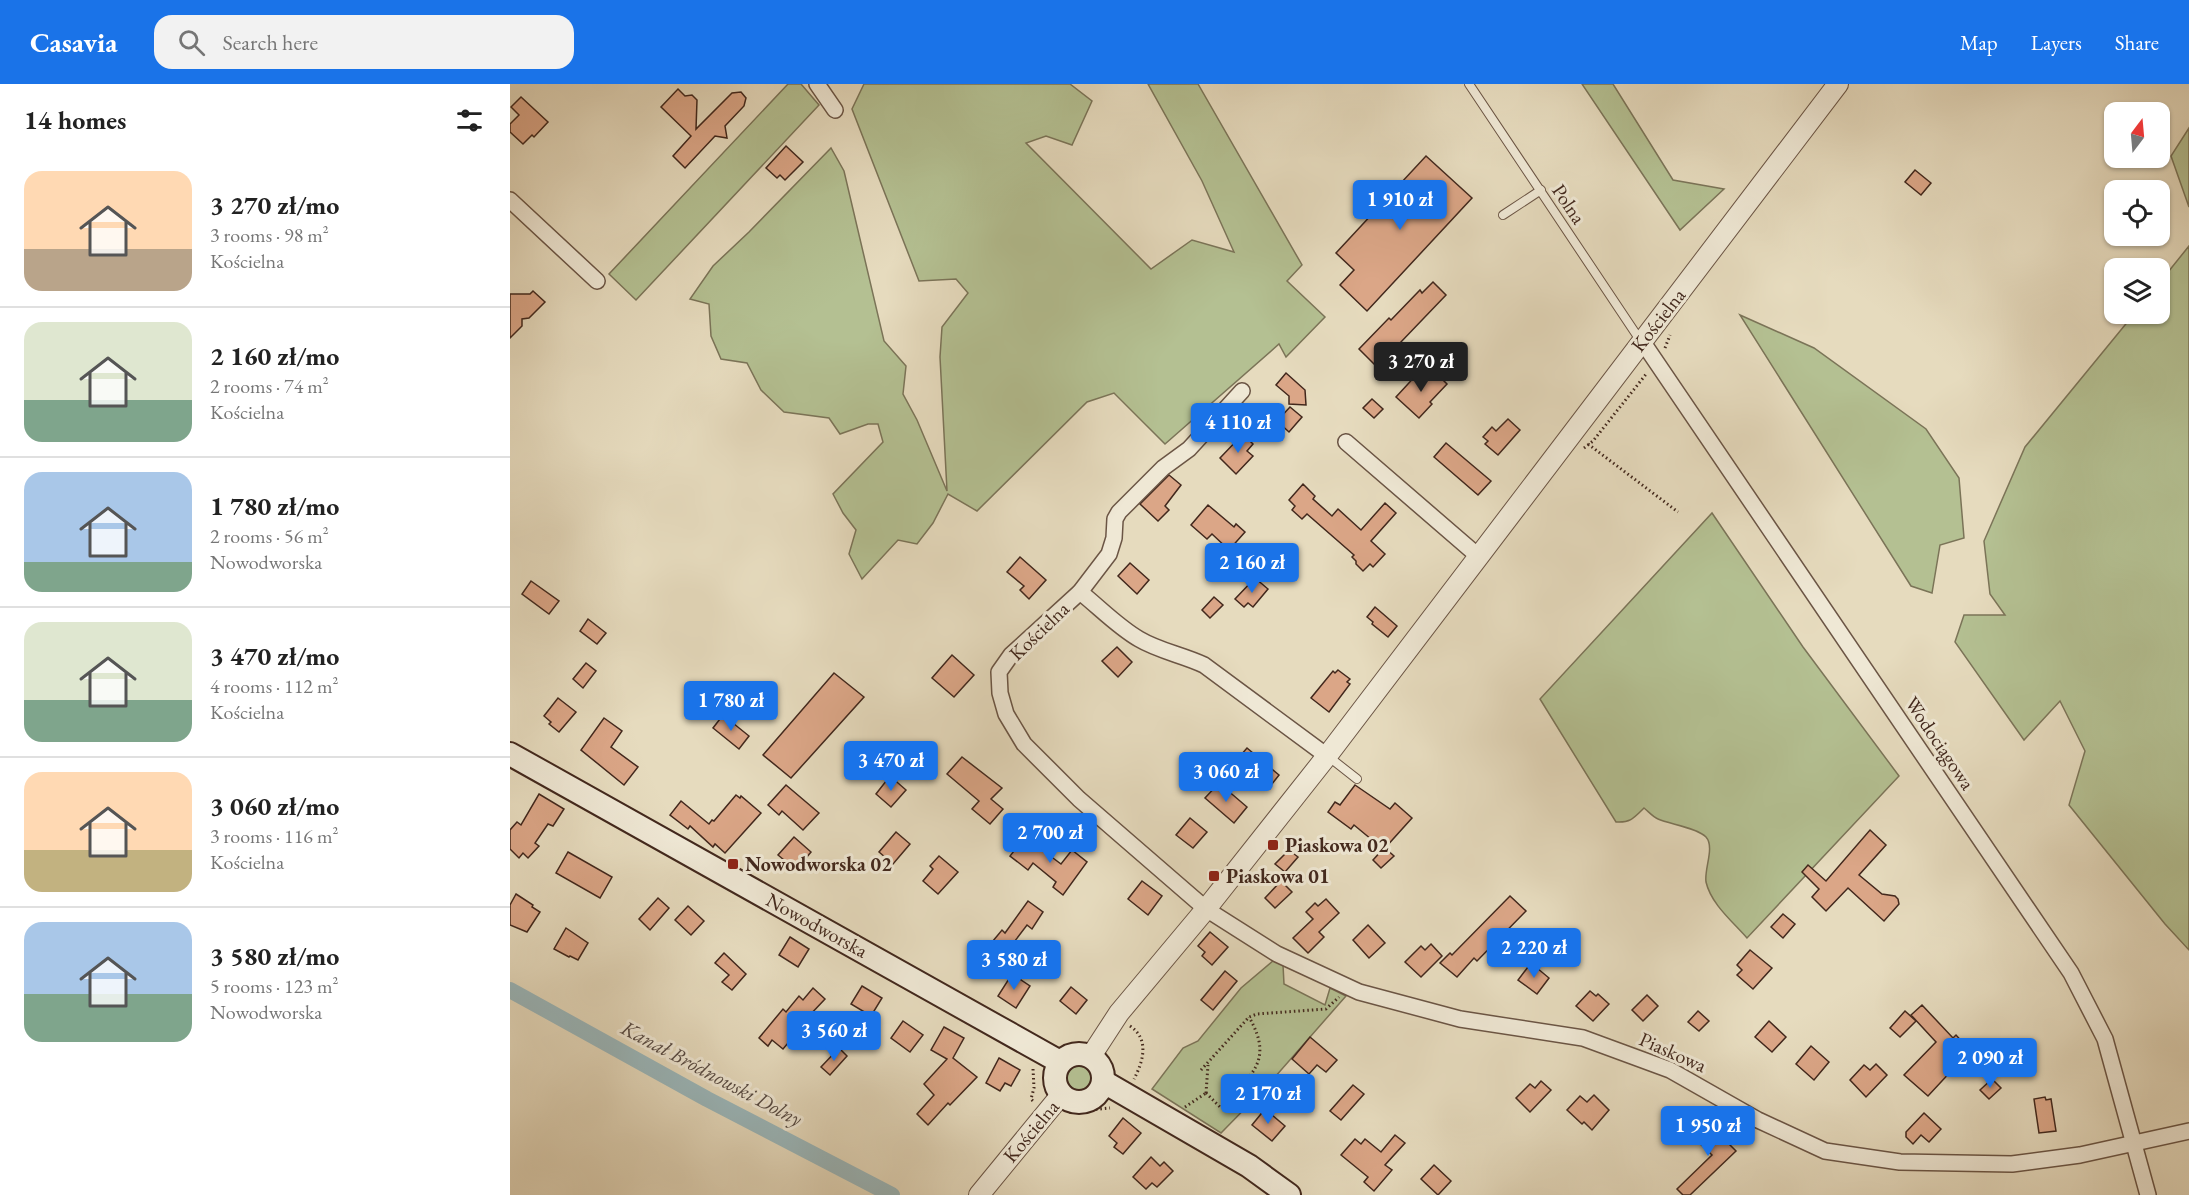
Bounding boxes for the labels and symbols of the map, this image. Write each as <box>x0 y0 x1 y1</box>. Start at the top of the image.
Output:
north arrow <box>2104 102 2170 168</box>
street label: Polna <box>1546 179 1592 229</box>
pin: 1 910 zł <box>1338 180 1462 231</box>
street label: Kościelna <box>1625 283 1691 357</box>
pin: 3 270 zł <box>1359 342 1483 393</box>
pin: 4 110 zł <box>1176 403 1300 454</box>
pin: 2 160 zł <box>1190 543 1314 594</box>
street label: Kościelna <box>1003 596 1075 666</box>
pin: 1 780 zł <box>669 681 793 732</box>
street label: Wodociągowa <box>1899 691 1981 795</box>
pin: 3 470 zł <box>829 741 953 792</box>
pin: 3 060 zł <box>1164 752 1288 803</box>
pin: 2 700 zł <box>988 813 1112 864</box>
place label: Piaskowa 02 <box>1285 832 1389 858</box>
marker: Piaskowa 02 <box>1266 838 1280 852</box>
place label: Nowodworska 02 <box>745 851 892 877</box>
marker: Nowodworska 02 <box>726 857 740 871</box>
place label: Piaskowa 01 <box>1226 863 1330 889</box>
marker: Piaskowa 01 <box>1207 869 1221 883</box>
street label: Nowodworska <box>762 886 872 964</box>
pin: 2 220 zł <box>1472 928 1596 979</box>
pin: 3 580 zł <box>952 940 1076 991</box>
pin: 3 560 zł <box>772 1011 896 1062</box>
water label: Kanał Bródnowski Dolny <box>616 1013 808 1132</box>
street label: Piaskowa <box>1635 1026 1711 1078</box>
pin: 2 090 zł <box>1928 1038 2052 1089</box>
pin: 2 170 zł <box>1206 1074 1330 1125</box>
street label: Kościelna <box>997 1094 1065 1168</box>
pin: 1 950 zł <box>1646 1106 1770 1157</box>

